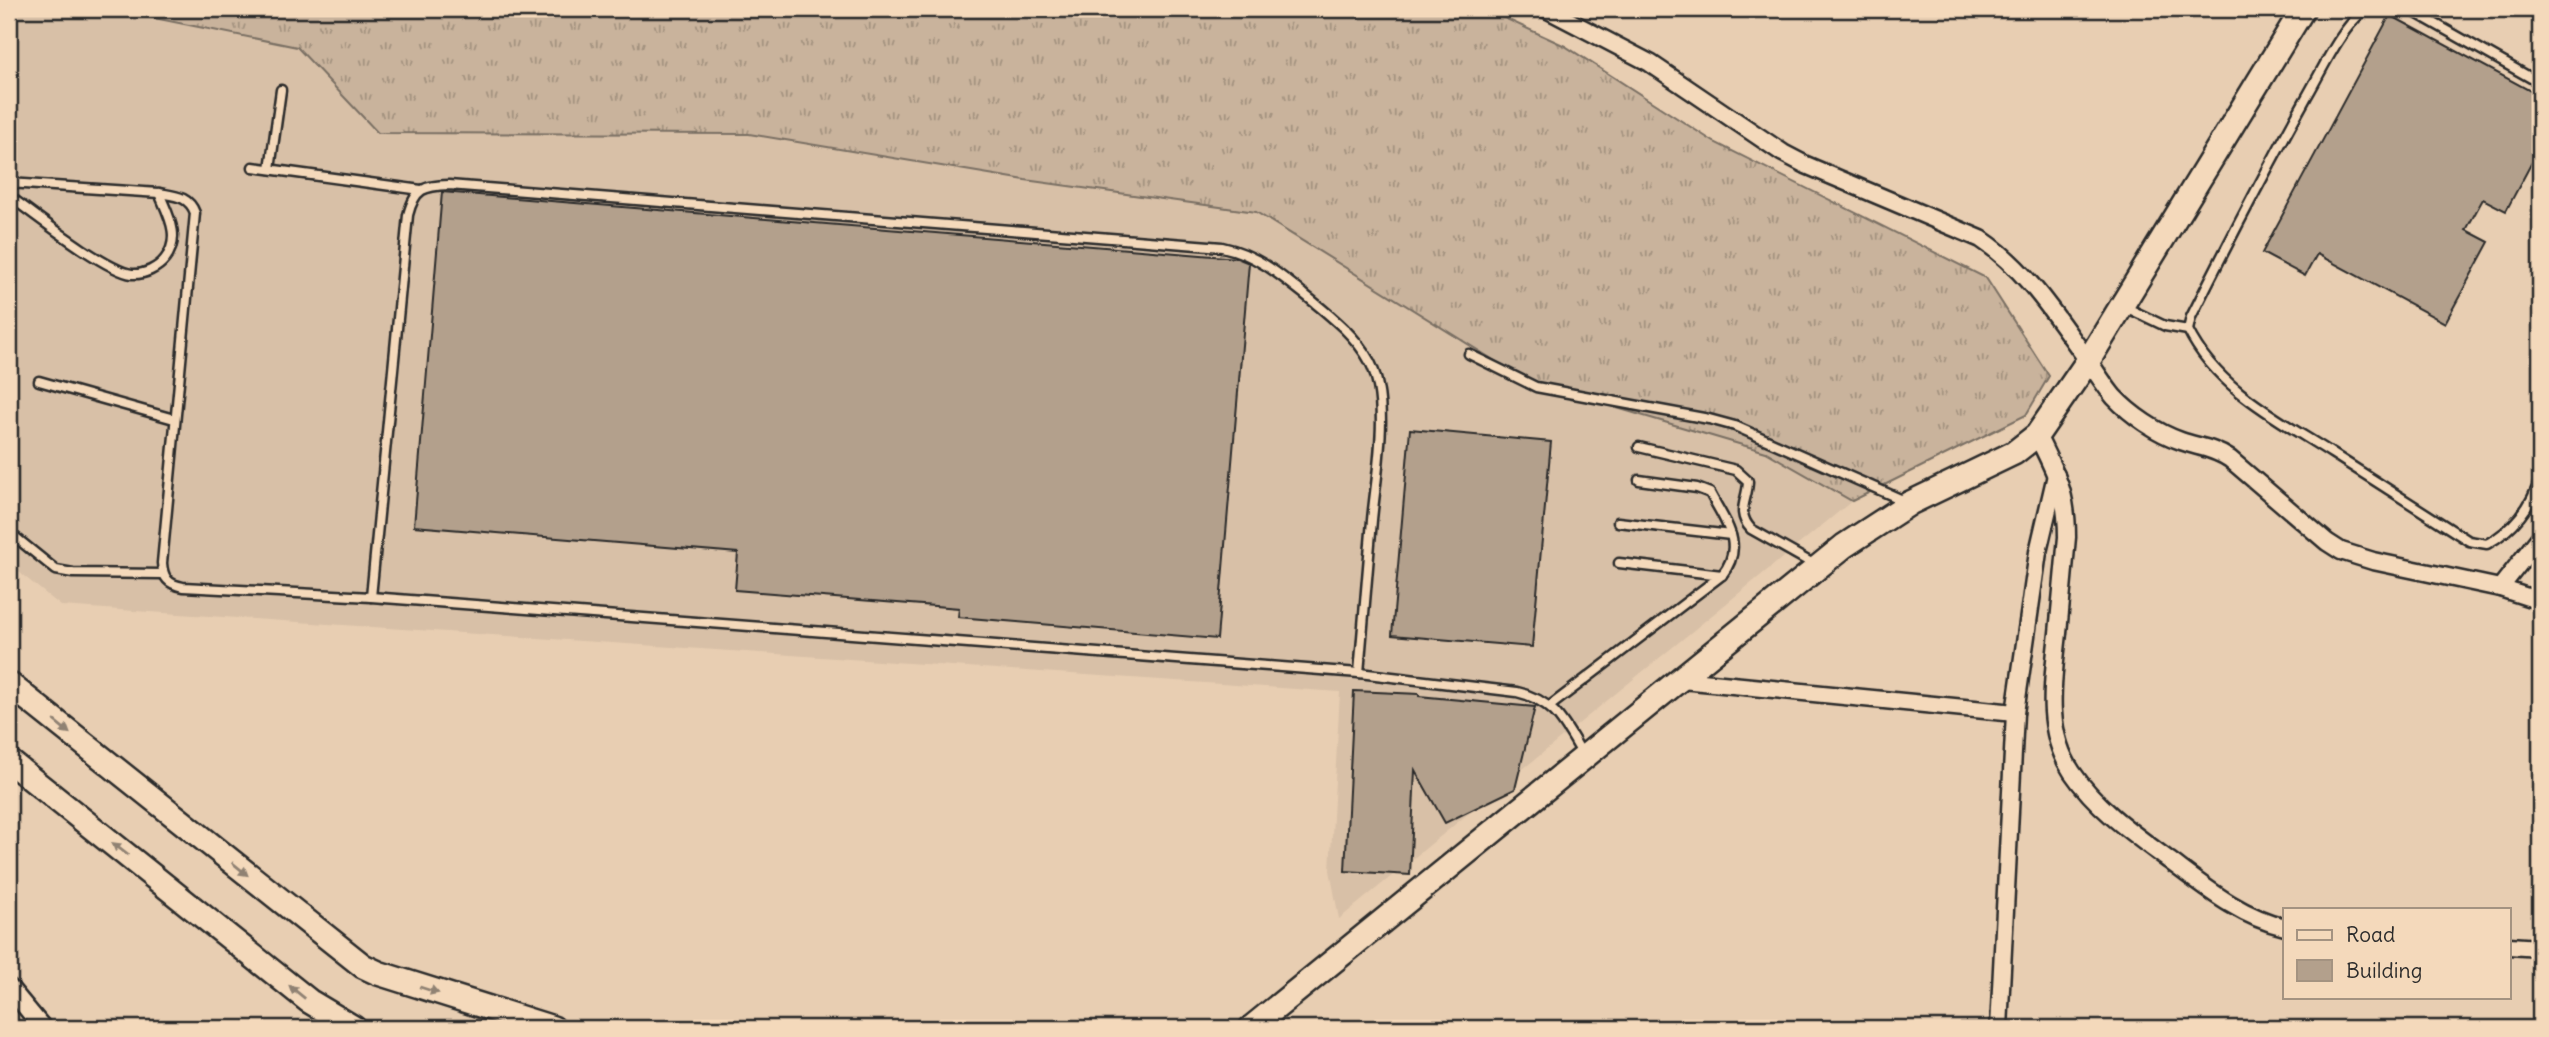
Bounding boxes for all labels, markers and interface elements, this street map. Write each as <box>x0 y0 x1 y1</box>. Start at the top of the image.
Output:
one-way arrow <box>53 719 71 733</box>
one-way arrow <box>112 841 130 856</box>
one-way arrow <box>230 861 248 876</box>
legend <box>2283 908 2510 998</box>
text: Road <box>2346 921 2395 948</box>
text: Building <box>2346 957 2422 984</box>
one-way arrow <box>289 984 307 999</box>
one-way arrow <box>419 985 440 996</box>

